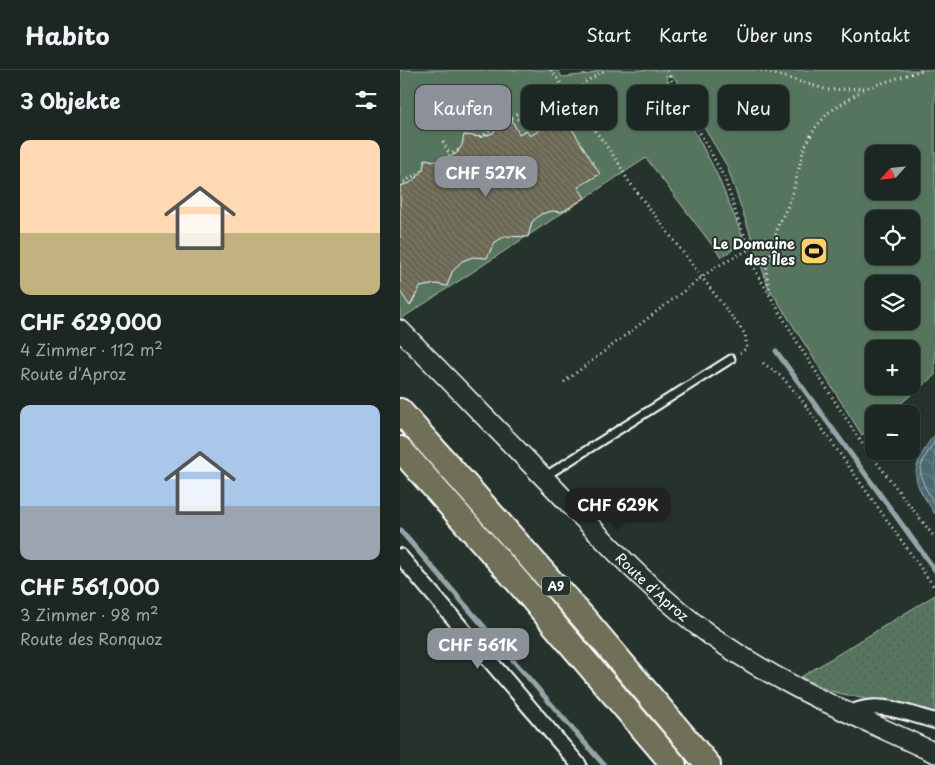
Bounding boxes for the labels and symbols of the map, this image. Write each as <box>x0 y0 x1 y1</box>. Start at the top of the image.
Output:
north arrow <box>865 145 920 200</box>
pin: CHF 527K <box>434 156 538 198</box>
place label: Le Domaine des Îles <box>713 233 795 270</box>
sports icon: Le Domaine des Îles <box>799 236 829 266</box>
pin: CHF 629K <box>566 488 670 530</box>
street label: Route d'Aproz <box>611 547 694 626</box>
road number: A9 <box>542 576 570 596</box>
pin: CHF 561K <box>426 628 530 670</box>

